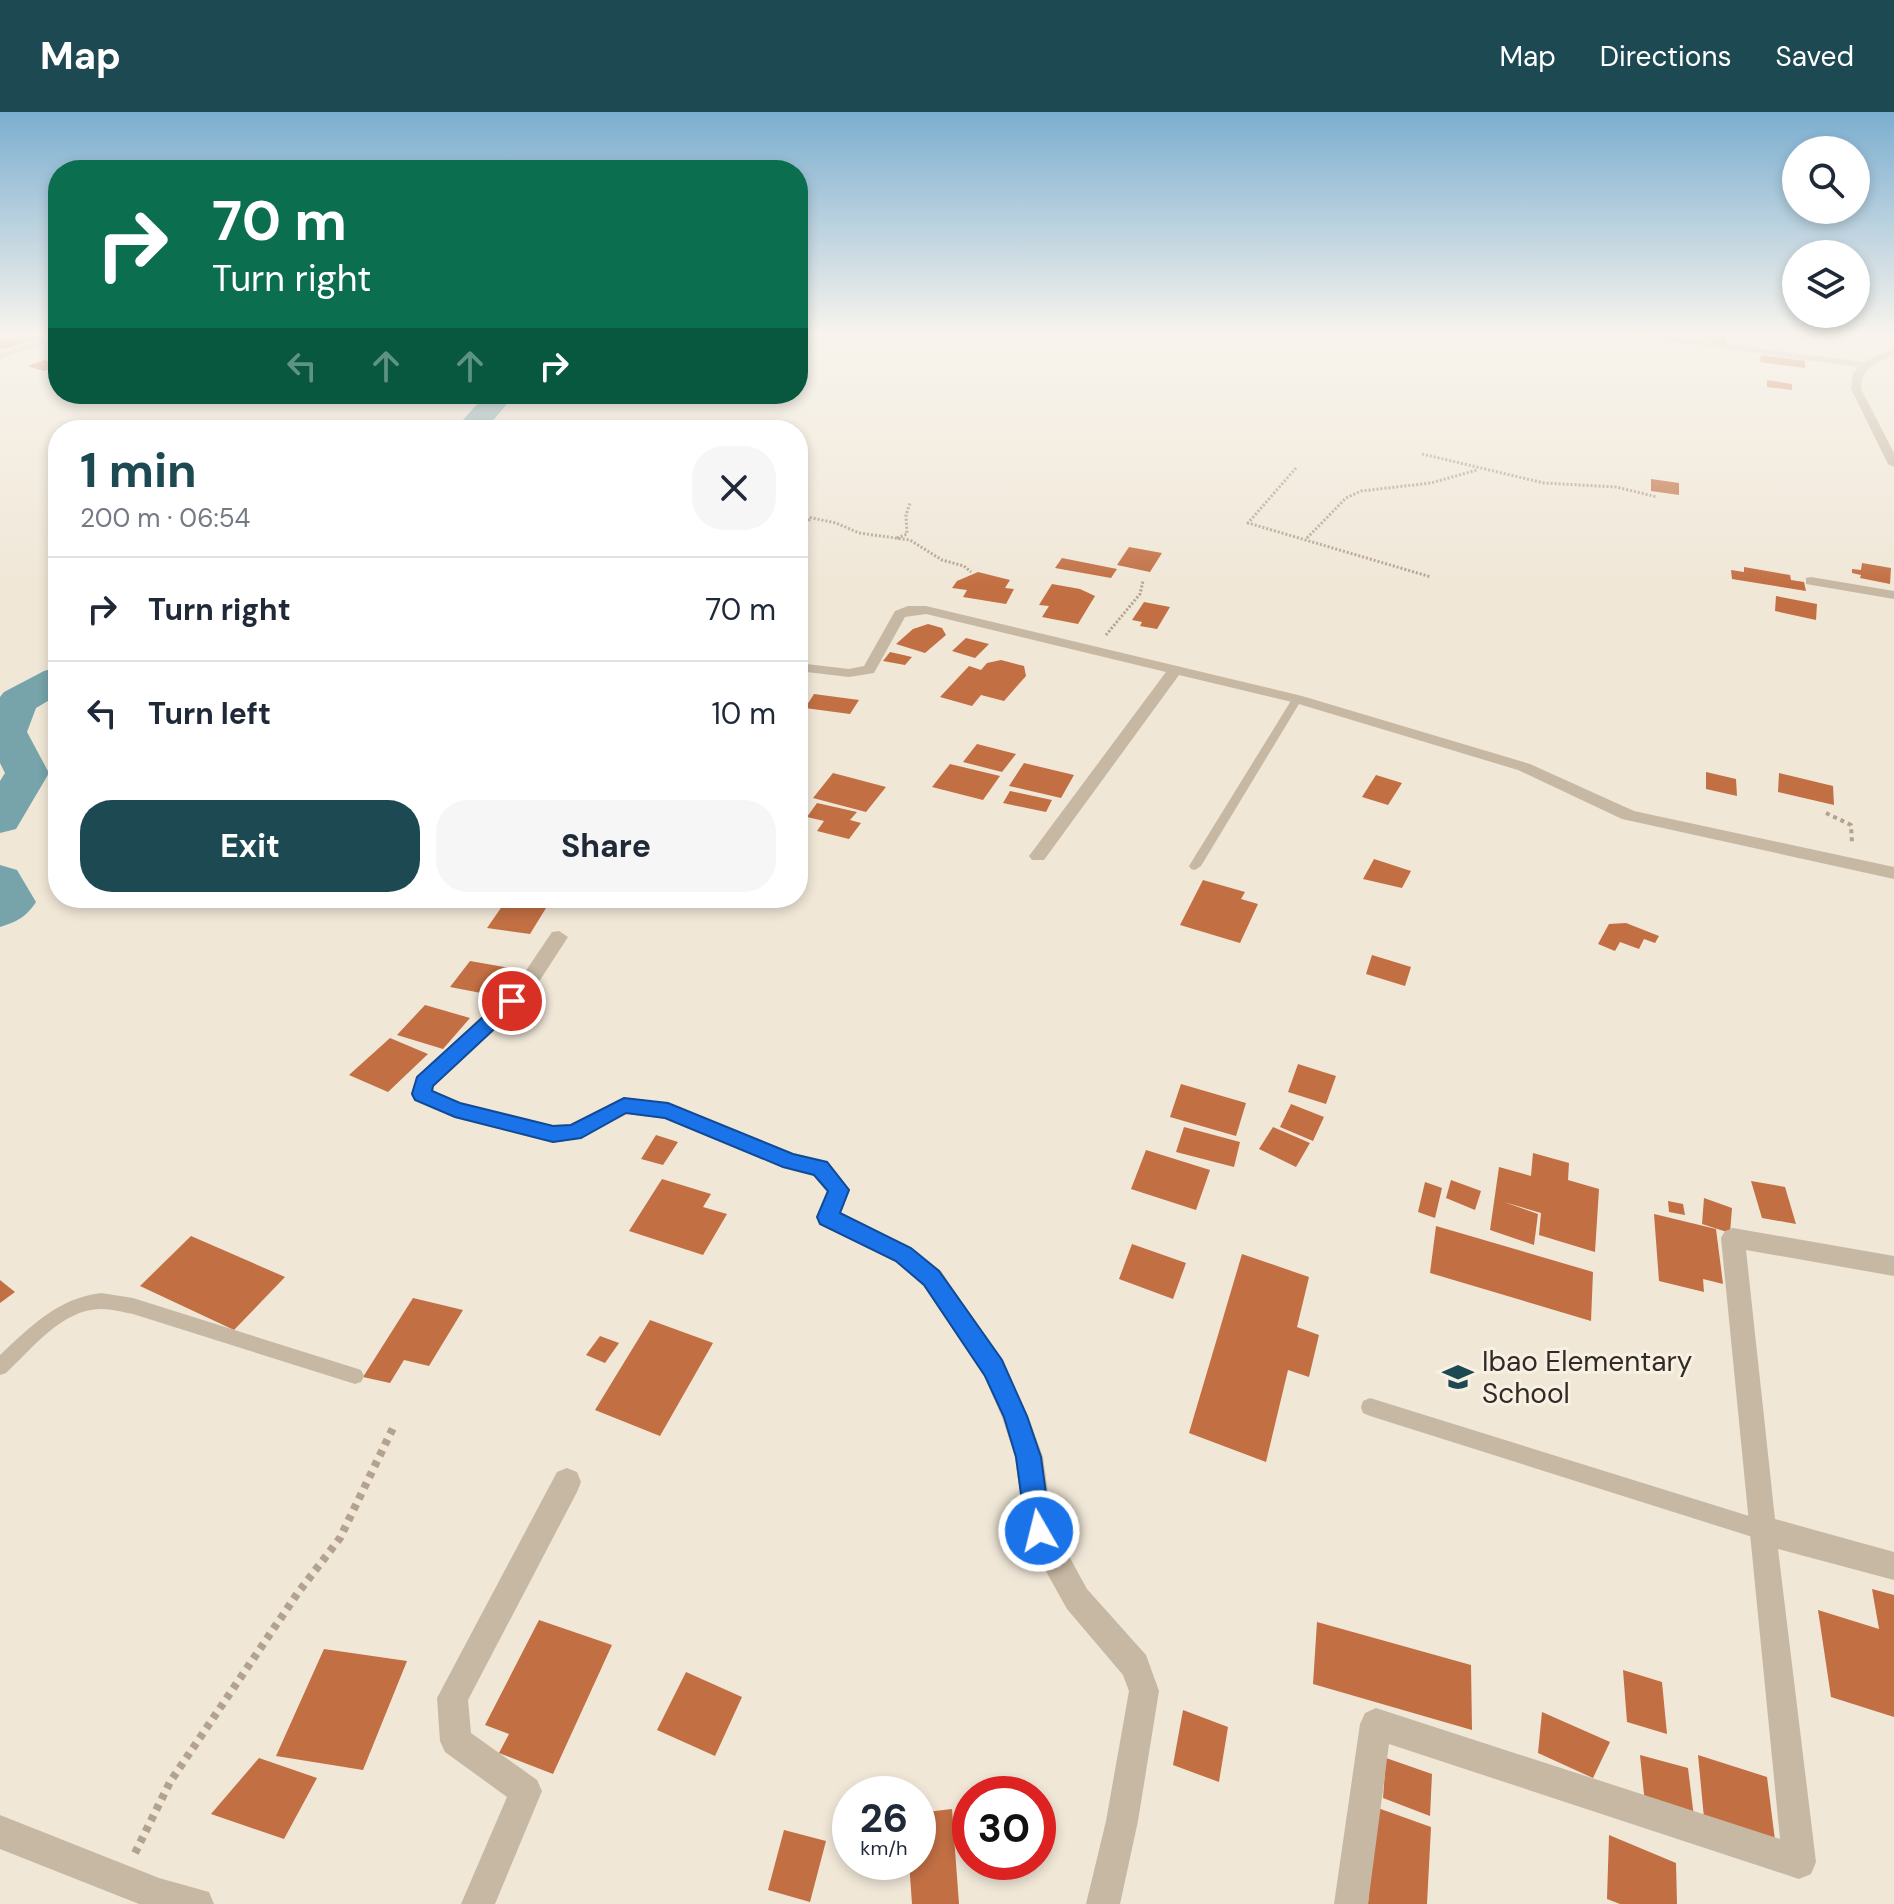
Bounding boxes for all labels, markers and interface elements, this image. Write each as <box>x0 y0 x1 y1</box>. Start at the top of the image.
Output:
text: Map <box>40 31 121 81</box>
text: Map <box>1499 38 1556 75</box>
text: Directions <box>1600 38 1732 75</box>
text: Saved <box>1776 38 1854 75</box>
map controls <box>1782 136 1870 328</box>
button: search <box>1782 136 1870 224</box>
text: 70 m <box>212 184 347 257</box>
icon: right <box>80 192 184 296</box>
button: layers <box>1782 240 1870 328</box>
text: Turn right <box>212 255 371 302</box>
icon: left <box>280 344 324 388</box>
icon: ahead <box>364 344 408 388</box>
icon: ahead <box>448 344 492 388</box>
icon: right <box>532 344 576 388</box>
text: 1 min <box>80 439 197 502</box>
button: close <box>692 446 776 530</box>
text: 200 m · 06:54 <box>80 501 250 535</box>
icon: right <box>80 587 124 631</box>
text: Turn right <box>148 590 291 629</box>
text: 70 m <box>705 590 776 629</box>
icon: left <box>80 691 124 735</box>
text: Turn left <box>148 694 271 733</box>
text: 10 m <box>711 694 776 733</box>
button: Exit <box>80 800 420 892</box>
button: Share <box>436 800 776 892</box>
pin <box>478 967 546 1035</box>
icon: arrive <box>490 979 534 1023</box>
place label: Ibao Elementary School <box>1482 1343 1692 1412</box>
school or university icon: Ibao Elementary School <box>1441 1360 1475 1394</box>
position arrow <box>997 1489 1081 1573</box>
speed limit sign: 30 <box>952 1776 1056 1880</box>
text: 26 <box>860 1792 908 1844</box>
text: km/h <box>860 1835 908 1861</box>

